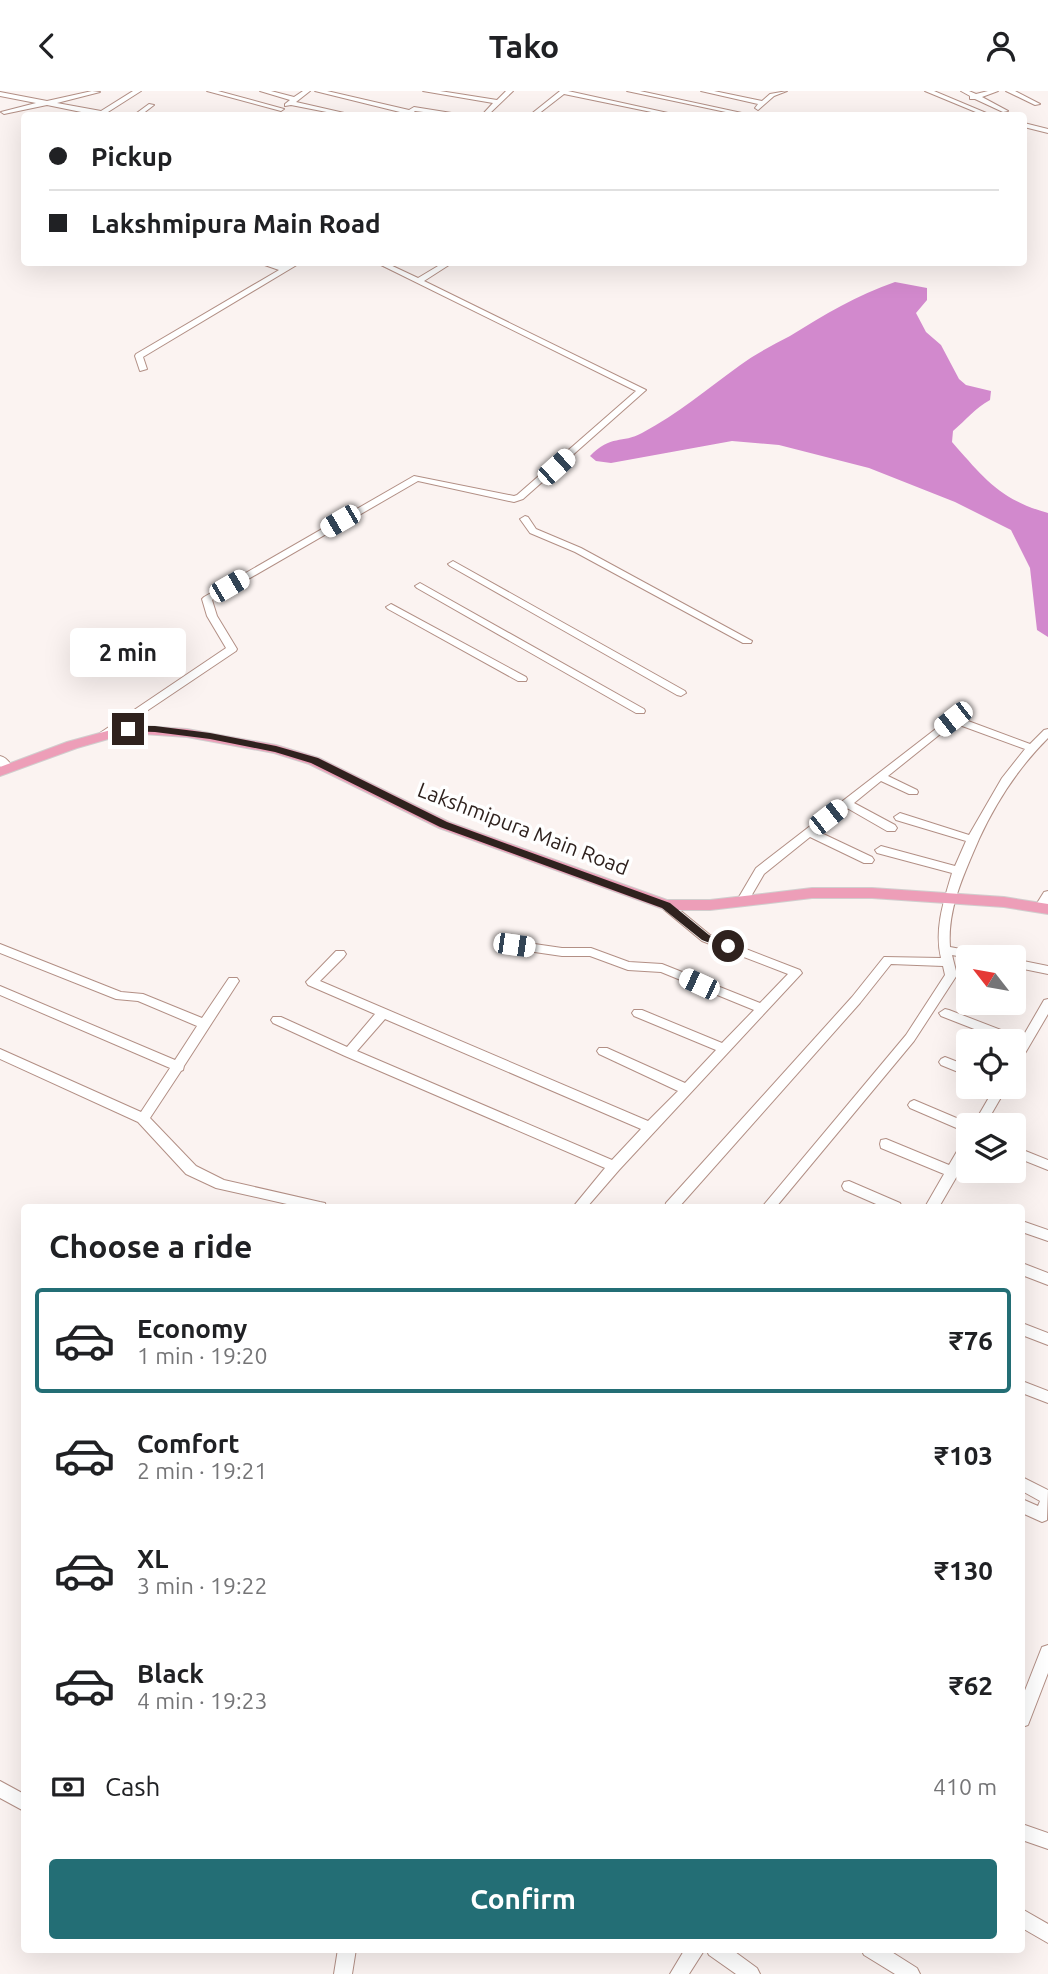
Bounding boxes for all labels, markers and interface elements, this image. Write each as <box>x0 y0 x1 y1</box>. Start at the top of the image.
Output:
icon: back <box>28 27 66 65</box>
icon: person <box>982 27 1020 65</box>
text: Tako <box>489 28 559 64</box>
text: Pickup <box>91 142 173 171</box>
text: Lakshmipura Main Road <box>91 209 381 238</box>
car <box>534 445 579 489</box>
car <box>317 501 364 541</box>
car <box>206 566 253 606</box>
callout: 2 min <box>70 627 186 677</box>
text: 2 min <box>99 640 157 665</box>
car <box>930 698 977 740</box>
route end <box>112 713 144 745</box>
street label: Lakshmipura Main Road <box>415 777 632 879</box>
car <box>805 796 852 838</box>
route start <box>712 930 744 962</box>
car <box>492 932 537 958</box>
north arrow <box>956 945 1026 1015</box>
map controls <box>956 945 1026 1183</box>
car <box>676 966 723 1002</box>
button: locate <box>956 1029 1026 1099</box>
button: layers <box>956 1113 1026 1183</box>
text: Choose a ride <box>49 1228 252 1264</box>
icon: car <box>53 1309 116 1372</box>
text: Economy <box>137 1314 247 1343</box>
text: ₹76 <box>949 1326 993 1355</box>
text: 1 min · 19:20 <box>137 1343 268 1368</box>
icon: car <box>53 1424 116 1487</box>
text: Comfort <box>137 1429 240 1458</box>
text: ₹103 <box>934 1441 993 1470</box>
text: 2 min · 19:21 <box>137 1458 268 1483</box>
icon: car <box>53 1539 116 1602</box>
text: XL <box>137 1544 168 1573</box>
text: ₹130 <box>934 1556 993 1585</box>
text: 3 min · 19:22 <box>137 1573 268 1598</box>
icon: car <box>53 1654 116 1717</box>
text: Black <box>137 1659 204 1688</box>
text: ₹62 <box>949 1671 993 1700</box>
text: 4 min · 19:23 <box>137 1688 268 1713</box>
icon: cash <box>49 1768 87 1806</box>
text: Cash <box>105 1772 160 1801</box>
text: 410 m <box>933 1774 997 1799</box>
button: Confirm <box>49 1859 997 1939</box>

